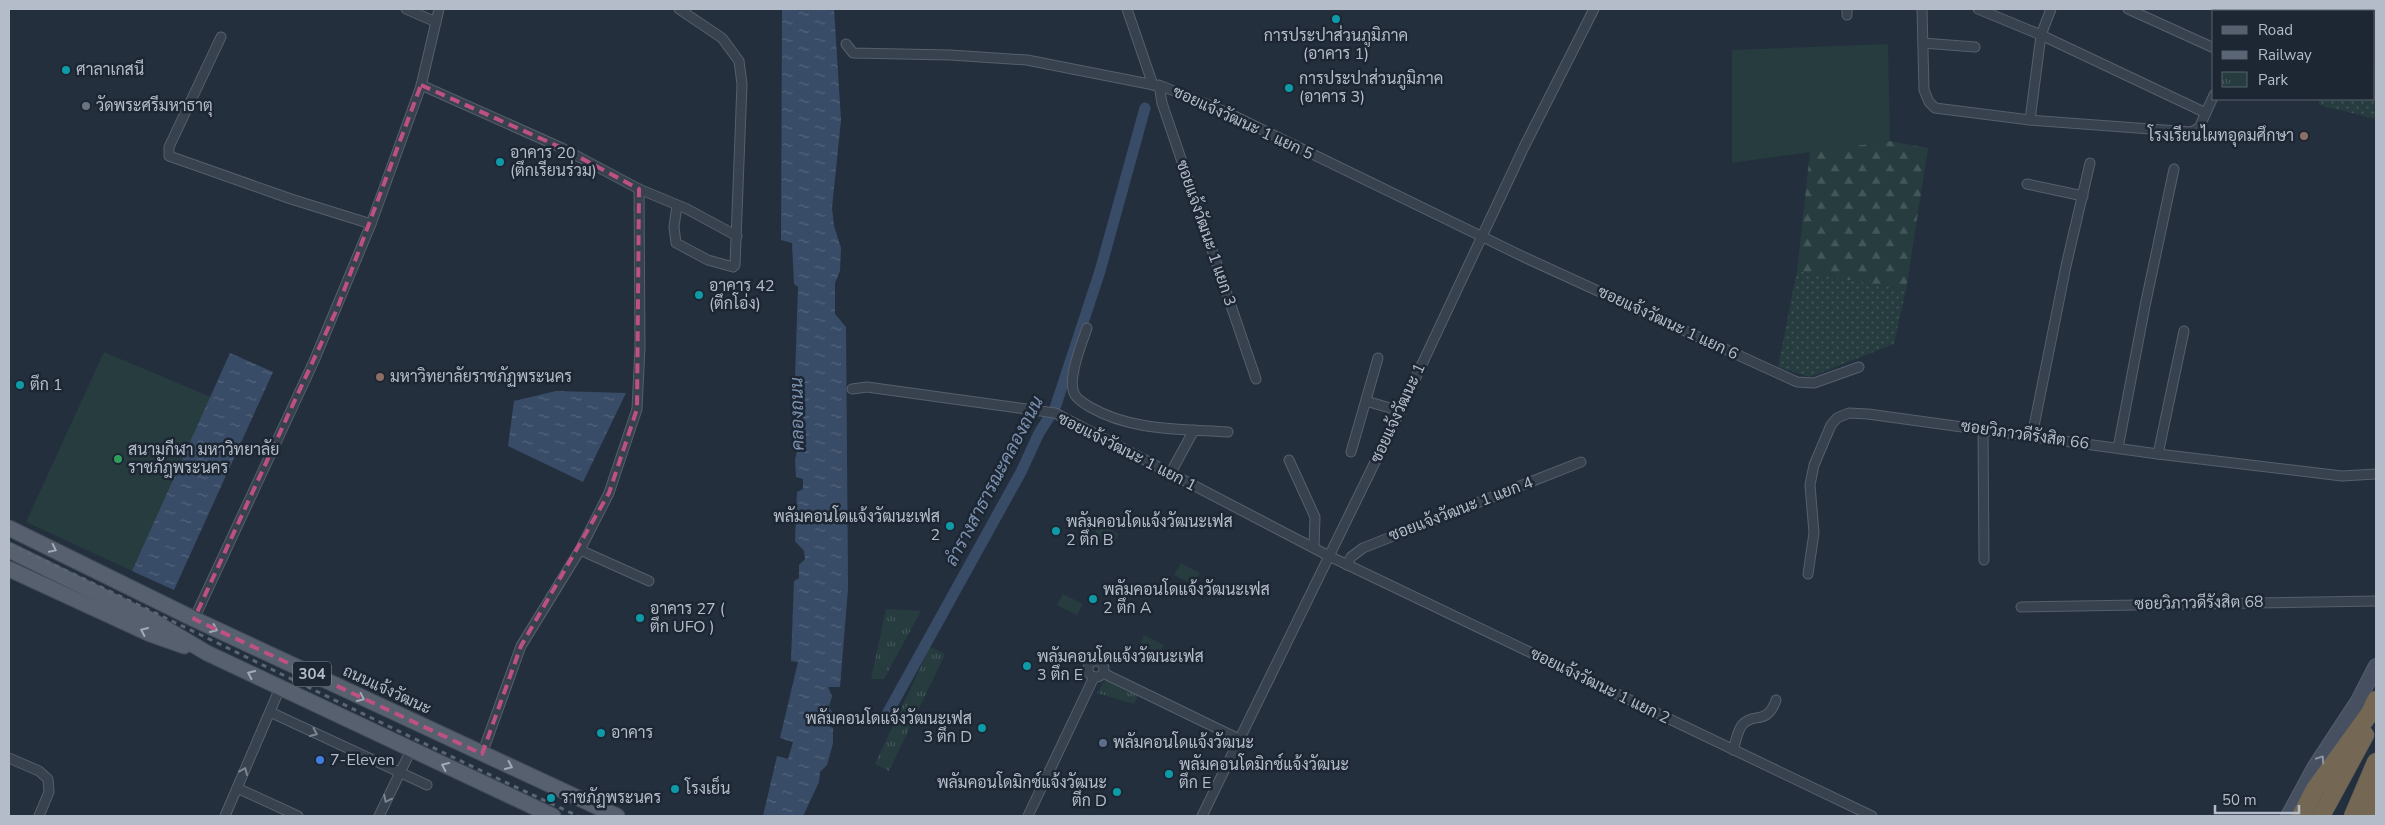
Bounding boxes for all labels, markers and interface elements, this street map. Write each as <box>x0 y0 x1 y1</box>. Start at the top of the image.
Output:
legend <box>2212 10 2375 100</box>
marker: การประปาส่วนภูมิภาค (อาคาร 1) <box>1330 13 1342 25</box>
text: Road <box>2258 20 2293 40</box>
place label: การประปาส่วนภูมิภาค (อาคาร 1) <box>1264 25 1408 65</box>
text: Railway <box>2258 45 2312 65</box>
place label: ศาลาเกสนี <box>76 58 144 81</box>
marker: ศาลาเกสนี <box>60 64 72 76</box>
place label: การประปาส่วนภูมิภาค (อาคาร 3) <box>1299 68 1443 108</box>
text: Park <box>2258 70 2288 90</box>
street label: ซอยแจ้งวัฒนะ 1 แยก 5 <box>1169 81 1317 165</box>
marker: การประปาส่วนภูมิภาค (อาคาร 3) <box>1283 82 1295 94</box>
place label: วัดพระศรีมหาธาตุ <box>96 94 213 117</box>
marker: วัดพระศรีมหาธาตุ <box>80 100 92 112</box>
place label: โรงเรียนไผทอุดมศึกษา <box>2147 124 2294 147</box>
marker: โรงเรียนไผทอุดมศึกษา <box>2298 130 2310 142</box>
place label: อาคาร 20 (ตึกเรียนร่วม) <box>510 142 597 182</box>
marker: อาคาร 20 (ตึกเรียนร่วม) <box>494 156 506 168</box>
street label: ซอยแจ้งวัฒนะ 1 แยก 3 <box>1171 157 1241 309</box>
place label: อาคาร 42 (ตึกโอ่ง) <box>709 275 775 315</box>
street label: ซอยแจ้งวัฒนะ 1 แยก 6 <box>1594 281 1742 365</box>
marker: อาคาร 42 (ตึกโอ่ง) <box>693 289 705 301</box>
street label: ซอยแจ้งวัฒนะ 1 <box>1365 360 1431 466</box>
place label: มหาวิทยาลัยราชภัฏพระนคร <box>390 366 572 388</box>
marker: มหาวิทยาลัยราชภัฏพระนคร <box>374 371 386 383</box>
place label: ตึก 1 <box>30 374 63 396</box>
water label: คลองถนน <box>784 377 810 451</box>
marker: ตึก 1 <box>14 379 26 391</box>
water label: ลำรางสาธารณะคลองถนน <box>939 391 1049 570</box>
street label: ซอยแจ้งวัฒนะ 1 แยก 1 <box>1054 407 1200 497</box>
street label: ซอยวิภาวดีรังสิต 66 <box>1960 414 2091 455</box>
place label: สนามกีฬา มหาวิทยาลัย ราชภัฎพระนคร <box>128 438 279 479</box>
marker: สนามกีฬา มหาวิทยาลัย ราชภัฎพระนคร <box>112 453 124 465</box>
street label: ซอยแจ้งวัฒนะ 1 แยก 4 <box>1386 471 1537 547</box>
place label: พลัมคอนโดแจ้งวัฒนะเฟส 2 <box>773 505 940 546</box>
place label: พลัมคอนโดแจ้งวัฒนะเฟส 2 ตึก B <box>1066 510 1233 551</box>
marker: พลัมคอนโดแจ้งวัฒนะเฟส 2 <box>944 520 956 532</box>
marker: พลัมคอนโดแจ้งวัฒนะเฟส 2 ตึก B <box>1050 525 1062 537</box>
one-way arrow <box>48 543 57 553</box>
place label: พลัมคอนโดแจ้งวัฒนะเฟส 2 ตึก A <box>1103 578 1270 619</box>
street label: ซอยวิภาวดีรังสิต 68 <box>2134 590 2264 615</box>
marker: พลัมคอนโดแจ้งวัฒนะเฟส 2 ตึก A <box>1087 593 1099 605</box>
place label: อาคาร 27 ( ตึก UFO ) <box>650 598 725 638</box>
marker: อาคาร 27 ( ตึก UFO ) <box>634 612 646 624</box>
one-way arrow <box>209 622 218 633</box>
one-way arrow <box>140 627 149 637</box>
street label: ซอยแจ้งวัฒนะ 1 แยก 2 <box>1526 643 1674 729</box>
place label: พลัมคอนโดแจ้งวัฒนะเฟส 3 ตึก E <box>1037 645 1204 686</box>
street label: ถนนแจ้งวัฒนะ <box>339 660 435 720</box>
marker: พลัมคอนโดแจ้งวัฒนะเฟส 3 ตึก E <box>1021 660 1033 672</box>
road number: 304 <box>293 662 331 686</box>
one-way arrow <box>247 671 256 681</box>
one-way arrow <box>356 691 365 702</box>
place label: พลัมคอนโดแจ้งวัฒนะเฟส 3 ตึก D <box>805 707 972 748</box>
place label: อาคาร <box>611 722 654 744</box>
marker: พลัมคอนโดแจ้งวัฒนะเฟส 3 ตึก D <box>976 722 988 734</box>
one-way arrow <box>309 726 318 737</box>
marker: อาคาร <box>595 727 607 739</box>
place label: พลัมคอนโดแจ้งวัฒนะ <box>1113 731 1254 754</box>
marker: พลัมคอนโดแจ้งวัฒนะ <box>1097 737 1109 749</box>
place label: 7-Eleven <box>330 749 395 771</box>
place label: พลัมคอนโดมิกซ์แจ้งวัฒนะ ตึก E <box>1179 752 1349 794</box>
marker: 7-Eleven <box>314 754 326 766</box>
one-way arrow <box>2315 755 2324 764</box>
one-way arrow <box>504 760 513 771</box>
one-way arrow <box>441 762 450 772</box>
one-way arrow <box>239 768 249 776</box>
marker: พลัมคอนโดมิกซ์แจ้งวัฒนะ ตึก E <box>1163 768 1175 780</box>
place label: พลัมคอนโดมิกซ์แจ้งวัฒนะ ตึก D <box>937 770 1107 812</box>
place label: โรงเย็น <box>684 775 730 800</box>
scale bar <box>2215 782 2299 814</box>
marker: โรงเย็น <box>669 783 681 795</box>
marker: พลัมคอนโดมิกซ์แจ้งวัฒนะ ตึก D <box>1111 786 1123 798</box>
place label: ราชภัฏพระนคร <box>561 787 661 809</box>
text: 50 m <box>2222 790 2257 810</box>
marker: ราชภัฏพระนคร <box>545 792 557 804</box>
one-way arrow <box>383 794 394 803</box>

